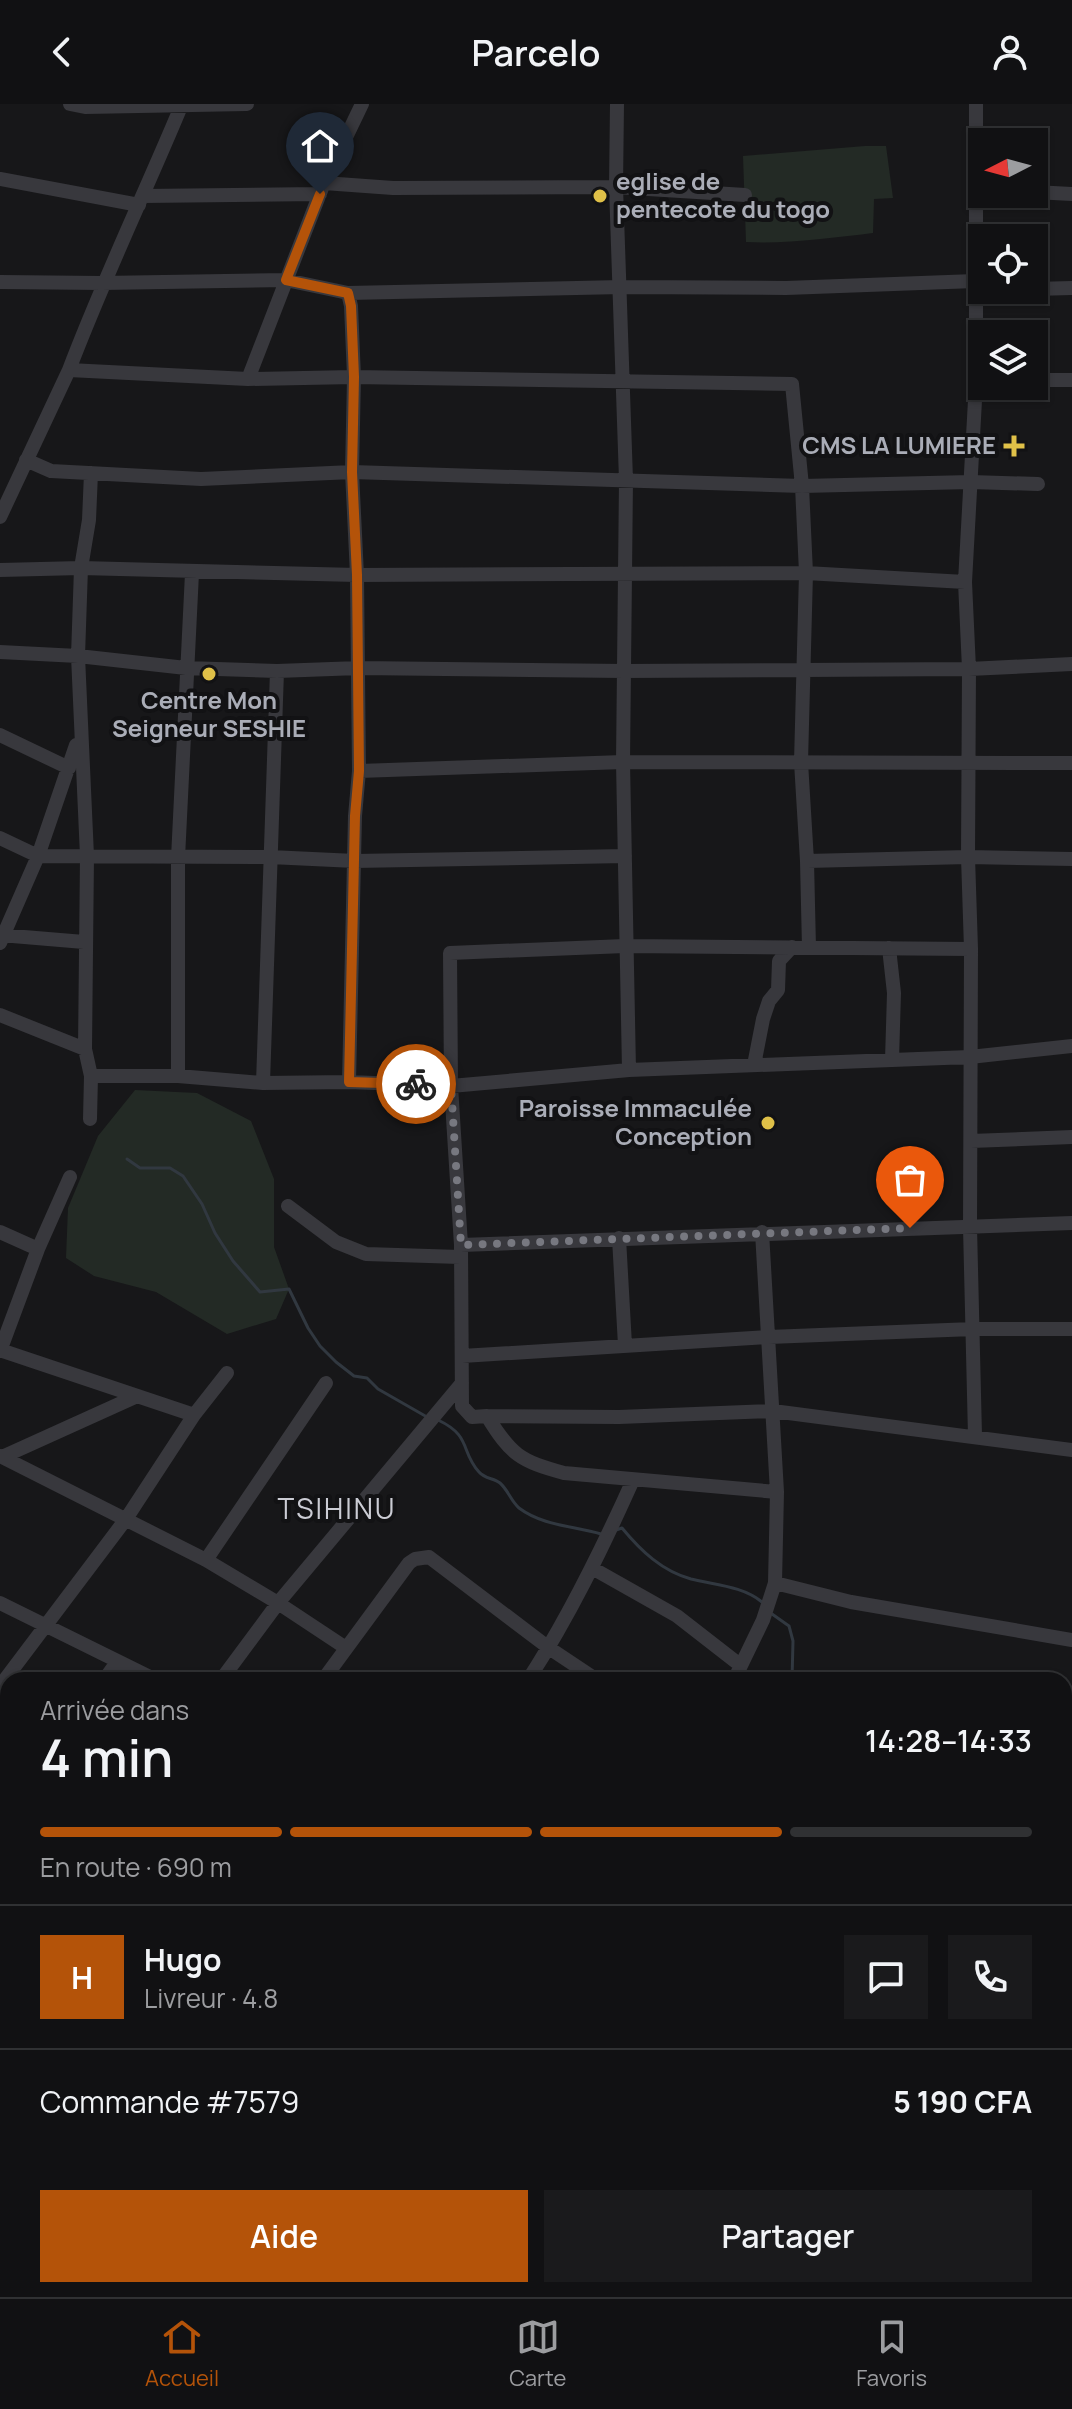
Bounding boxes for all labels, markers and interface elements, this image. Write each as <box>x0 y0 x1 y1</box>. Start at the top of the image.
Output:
text: Parcelo <box>472 28 600 77</box>
icon: back <box>40 30 84 74</box>
icon: person <box>988 30 1032 74</box>
pin <box>286 112 354 194</box>
icon: home <box>298 124 342 168</box>
north arrow <box>968 128 1048 208</box>
map controls <box>968 128 1048 400</box>
place label: eglise de pentecote du togo <box>616 164 830 225</box>
marker: eglise de pentecote du togo <box>591 187 609 205</box>
button: locate <box>968 224 1048 304</box>
button: layers <box>968 320 1048 400</box>
place label: CMS LA LUMIERE <box>802 428 996 461</box>
marker: CMS LA LUMIERE <box>1003 435 1025 457</box>
marker: Centre Mon Seigneur SESHIE <box>200 665 218 683</box>
place label: Centre Mon Seigneur SESHIE <box>112 683 306 744</box>
courier <box>376 1044 456 1124</box>
icon: bike <box>394 1062 438 1106</box>
place label: Paroisse Immaculée Conception <box>519 1091 752 1152</box>
marker: Paroisse Immaculée Conception <box>759 1114 777 1132</box>
pin <box>876 1146 944 1228</box>
icon: bag <box>888 1158 932 1202</box>
district label: TSIHINU <box>277 1489 397 1527</box>
text: Arrivée dans <box>40 1692 189 1728</box>
text: 14:28–14:33 <box>865 1720 1032 1761</box>
text: 4 min <box>40 1722 173 1793</box>
text: En route · 690 m <box>40 1849 232 1885</box>
button: chat <box>844 1935 928 2019</box>
button: phone <box>948 1935 1032 2019</box>
text: Hugo <box>144 1939 221 1980</box>
text: H <box>71 1957 93 1998</box>
text: Livreur · 4.8 <box>144 1980 278 2016</box>
text: Commande #7579 <box>40 2081 299 2122</box>
text: 5 190 CFA <box>893 2081 1032 2122</box>
button: Aide <box>40 2190 528 2282</box>
button: Partager <box>544 2190 1032 2282</box>
tab: Accueil <box>145 2315 219 2393</box>
tab: Carte <box>509 2315 566 2393</box>
tab: Favoris <box>856 2315 927 2393</box>

